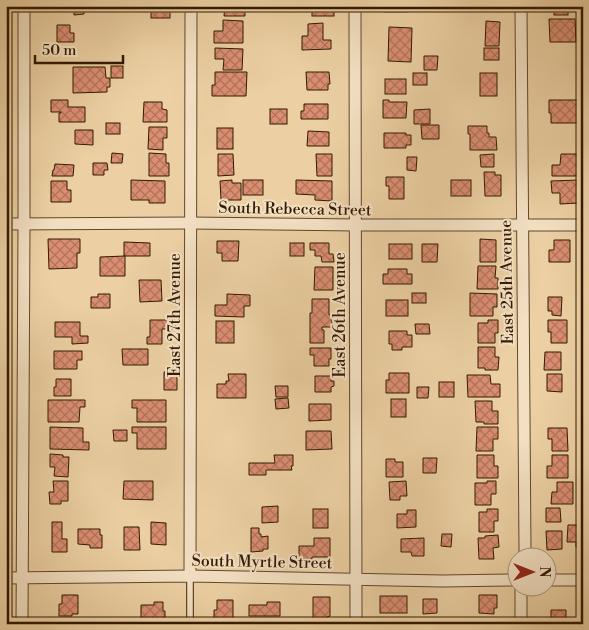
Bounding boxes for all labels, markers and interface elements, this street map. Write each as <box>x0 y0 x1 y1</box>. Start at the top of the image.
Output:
scale bar <box>35 32 122 64</box>
text: 50 m <box>42 41 76 60</box>
street label: South Rebecca Street <box>218 198 372 220</box>
street label: East 25th Avenue <box>496 220 518 344</box>
street label: East 26th Avenue <box>330 252 350 378</box>
street label: East 27th Avenue <box>165 253 185 377</box>
north arrow <box>506 548 556 598</box>
street label: South Myrtle Street <box>191 551 333 573</box>
text: N <box>535 566 553 578</box>

